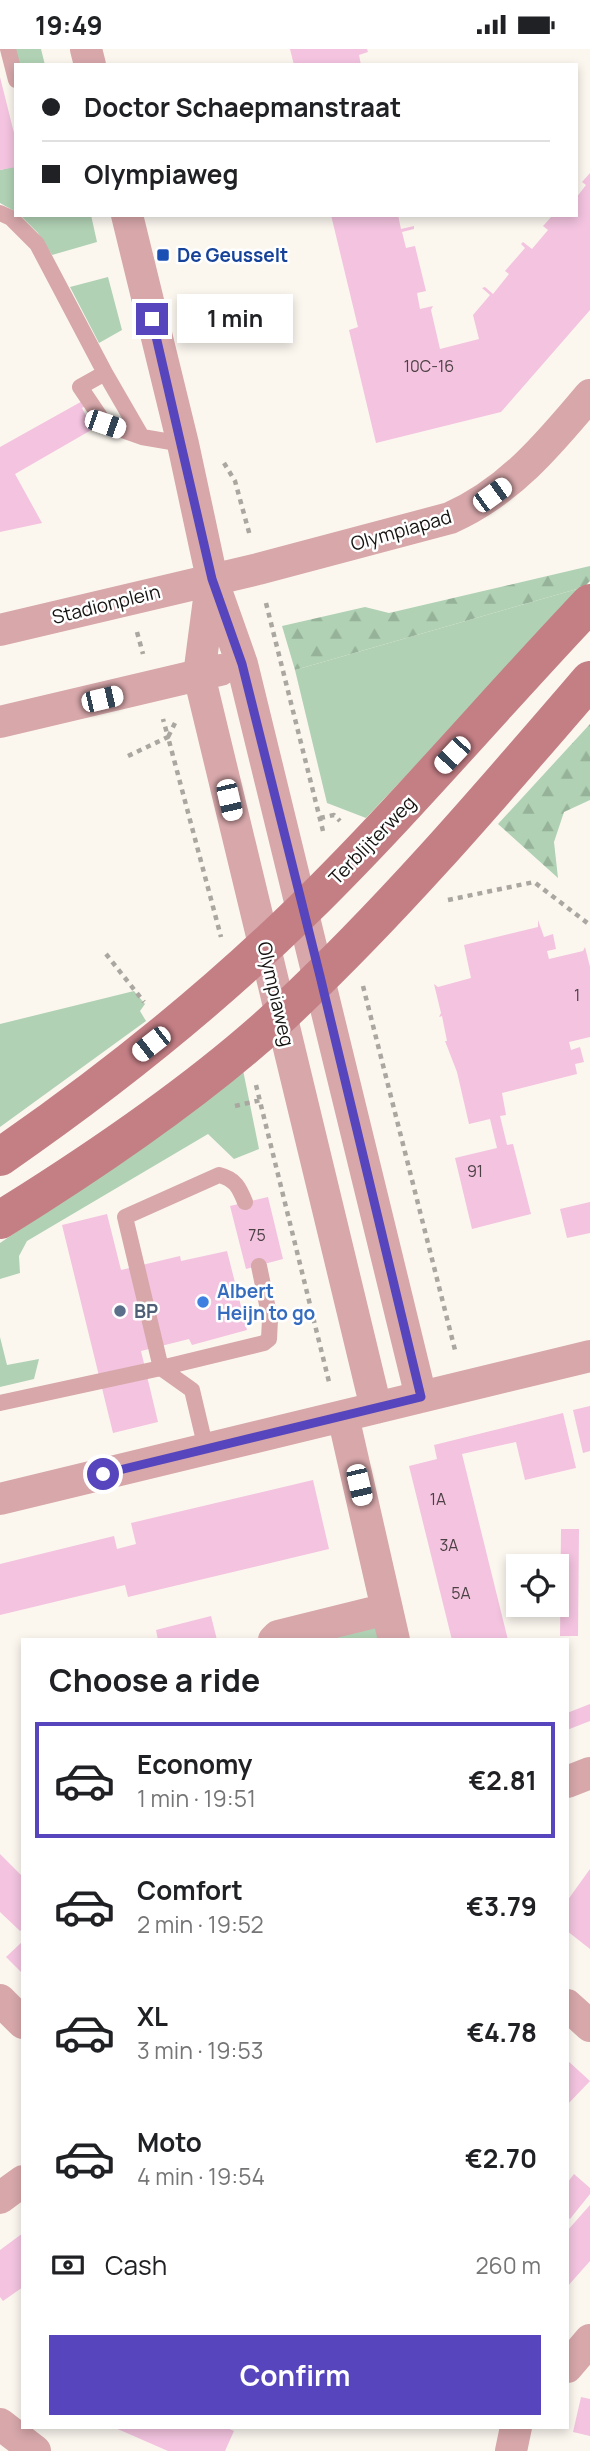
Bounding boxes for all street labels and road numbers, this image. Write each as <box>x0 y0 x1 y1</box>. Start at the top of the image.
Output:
street label: Olympiapad <box>348 503 454 557</box>
street label: Stadionplein <box>49 578 163 630</box>
street label: Terblijterweg <box>323 790 421 890</box>
street label: Olympiaweg <box>251 939 301 1049</box>

